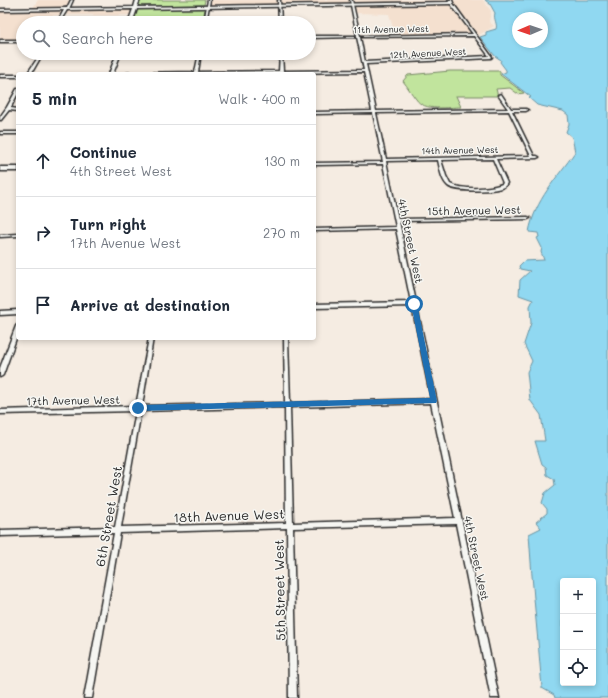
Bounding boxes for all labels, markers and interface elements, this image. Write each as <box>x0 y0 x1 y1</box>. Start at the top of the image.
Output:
north arrow <box>512 12 548 48</box>
search box <box>16 16 316 60</box>
street label: 11th Avenue West <box>353 23 429 35</box>
icon: search <box>30 27 52 49</box>
text: Search here <box>62 28 153 48</box>
street label: 12th Avenue West <box>389 45 467 61</box>
text: 5 min <box>32 87 77 109</box>
text: Walk · 400 m <box>218 90 300 107</box>
text: Continue <box>70 142 137 162</box>
street label: 14th Avenue West <box>421 144 499 156</box>
icon: ahead <box>32 150 54 172</box>
text: 130 m <box>264 152 300 169</box>
text: 4th Street West <box>70 162 172 179</box>
street label: 4th Street West <box>395 197 427 285</box>
street label: 15th Avenue West <box>427 202 521 218</box>
text: Turn right <box>70 214 147 234</box>
icon: right <box>32 222 54 244</box>
text: 270 m <box>263 224 300 241</box>
text: 17th Avenue West <box>70 234 181 251</box>
icon: arrive <box>32 294 54 316</box>
text: Arrive at destination <box>70 295 230 315</box>
route start <box>405 295 423 313</box>
street label: 17th Avenue West <box>26 392 120 408</box>
route end <box>129 399 147 417</box>
street label: 6th Street West <box>91 464 125 568</box>
street label: 18th Avenue West <box>173 505 285 525</box>
street label: 4th Street West <box>461 514 493 602</box>
street label: 5th Street West <box>270 539 288 641</box>
map controls <box>560 578 596 686</box>
button: + <box>560 578 596 614</box>
button: − <box>560 614 596 650</box>
button: locate <box>560 650 596 686</box>

